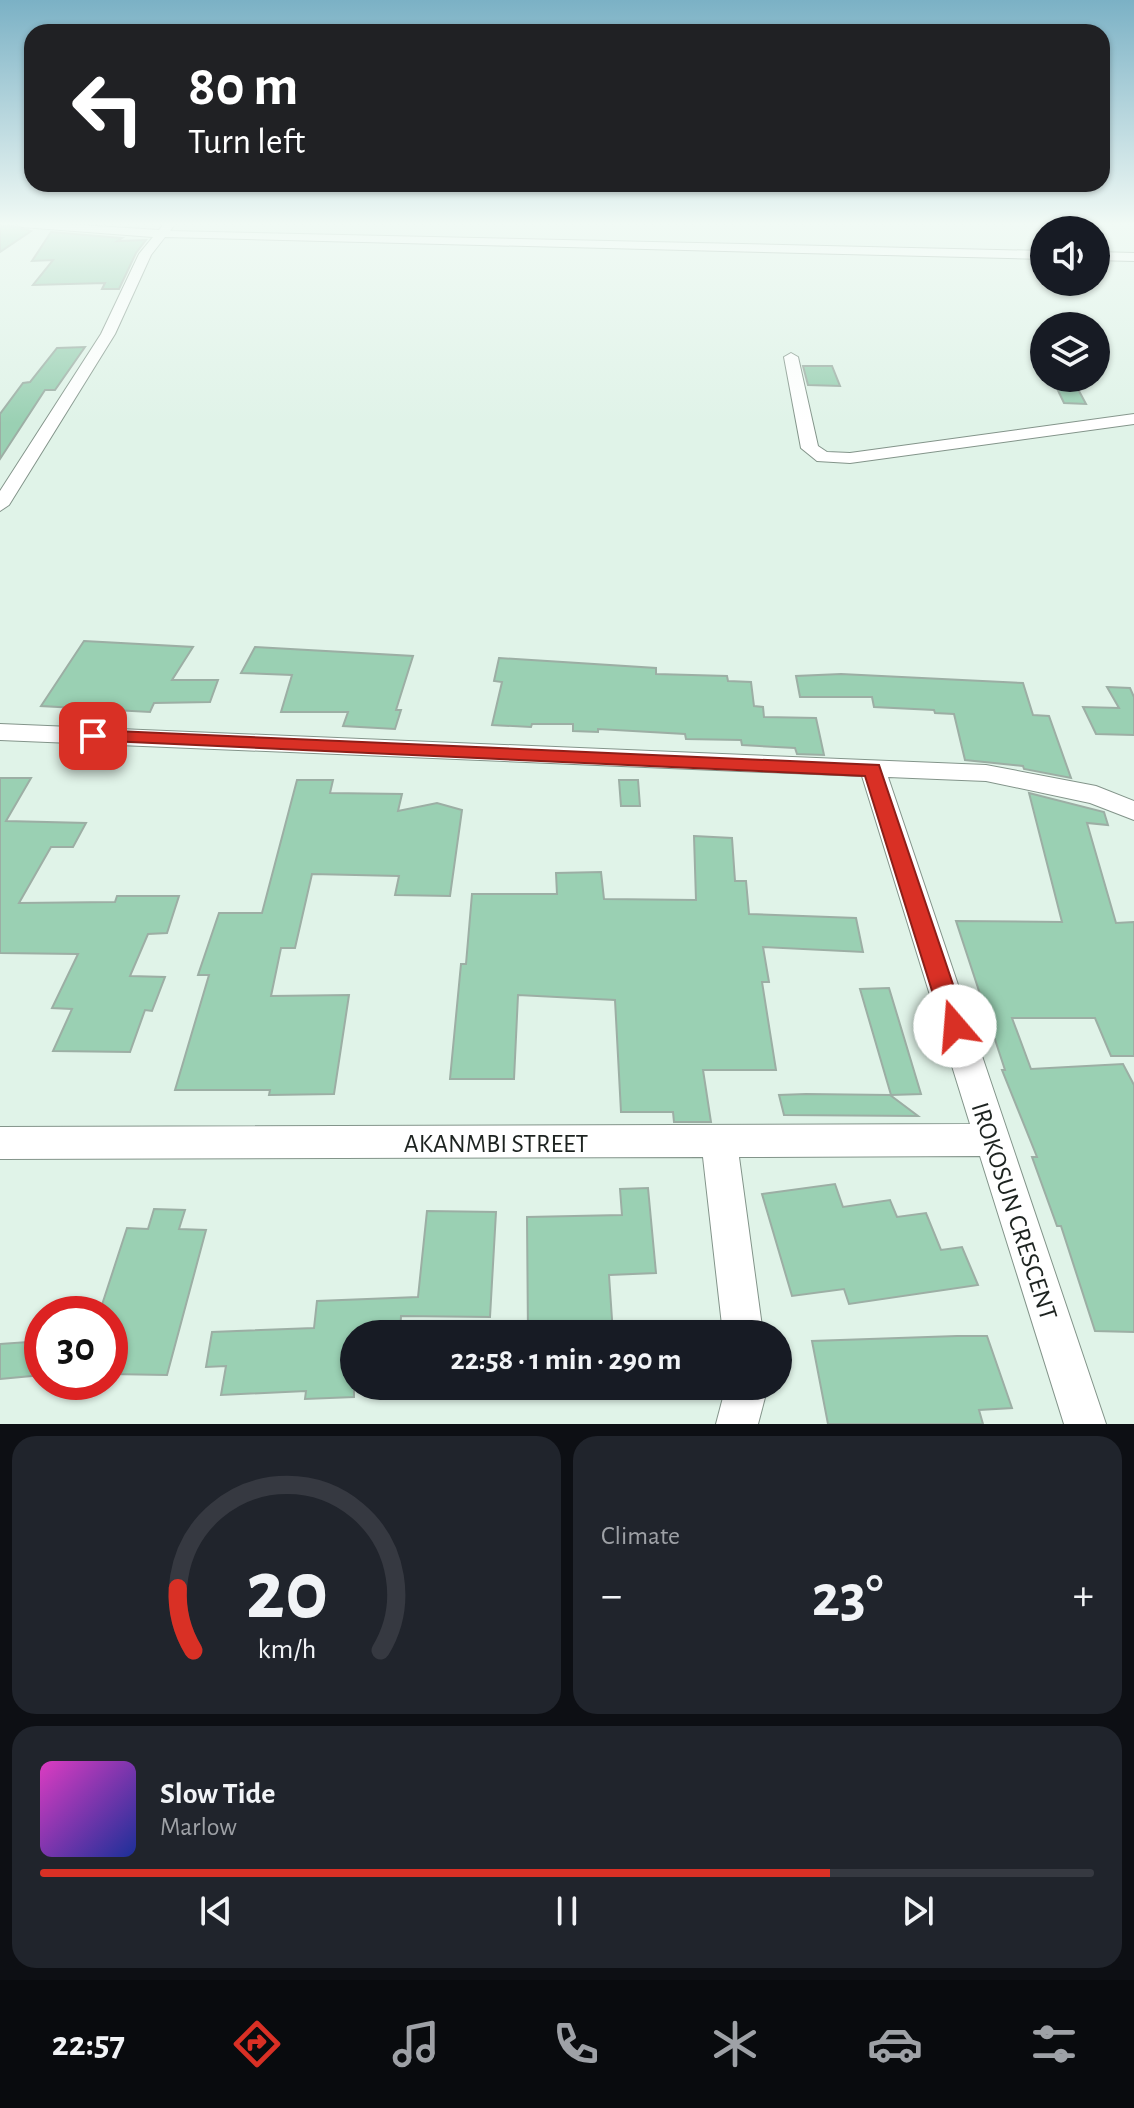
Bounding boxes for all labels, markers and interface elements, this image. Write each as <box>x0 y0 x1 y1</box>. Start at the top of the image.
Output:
icon: left <box>56 56 160 160</box>
text: 80 m <box>188 59 298 115</box>
text: Turn left <box>188 124 305 160</box>
map controls <box>1030 216 1110 392</box>
button: sound <box>1030 216 1110 296</box>
button: layers <box>1030 312 1110 392</box>
pin <box>59 702 127 770</box>
icon: arrive <box>71 714 115 758</box>
position arrow <box>913 984 997 1068</box>
street label: IROKOSUN CRESCENT <box>967 1099 1062 1324</box>
street label: AKANMBI STREET <box>404 1131 589 1157</box>
speed limit sign: 30 <box>24 1296 128 1400</box>
text: 22:58 · 1 min · 290 m <box>451 1345 681 1375</box>
text: Climate <box>601 1523 680 1549</box>
text: 20 <box>245 1550 328 1634</box>
text: 23° <box>812 1567 883 1627</box>
text: − <box>601 1574 622 1618</box>
text: + <box>1073 1574 1094 1618</box>
text: km/h <box>257 1635 316 1664</box>
text: Slow Tide <box>160 1779 275 1809</box>
text: Marlow <box>160 1814 237 1840</box>
icon: previous <box>194 1889 238 1933</box>
icon: pause <box>545 1889 589 1933</box>
icon: next <box>896 1889 940 1933</box>
icon: directions <box>229 2016 285 2072</box>
icon: music <box>388 2016 444 2072</box>
icon: phone <box>548 2016 604 2072</box>
icon: climate <box>707 2016 763 2072</box>
icon: car <box>867 2016 923 2072</box>
icon: filters <box>1026 2016 1082 2072</box>
text: 22:57 <box>52 2026 125 2062</box>

